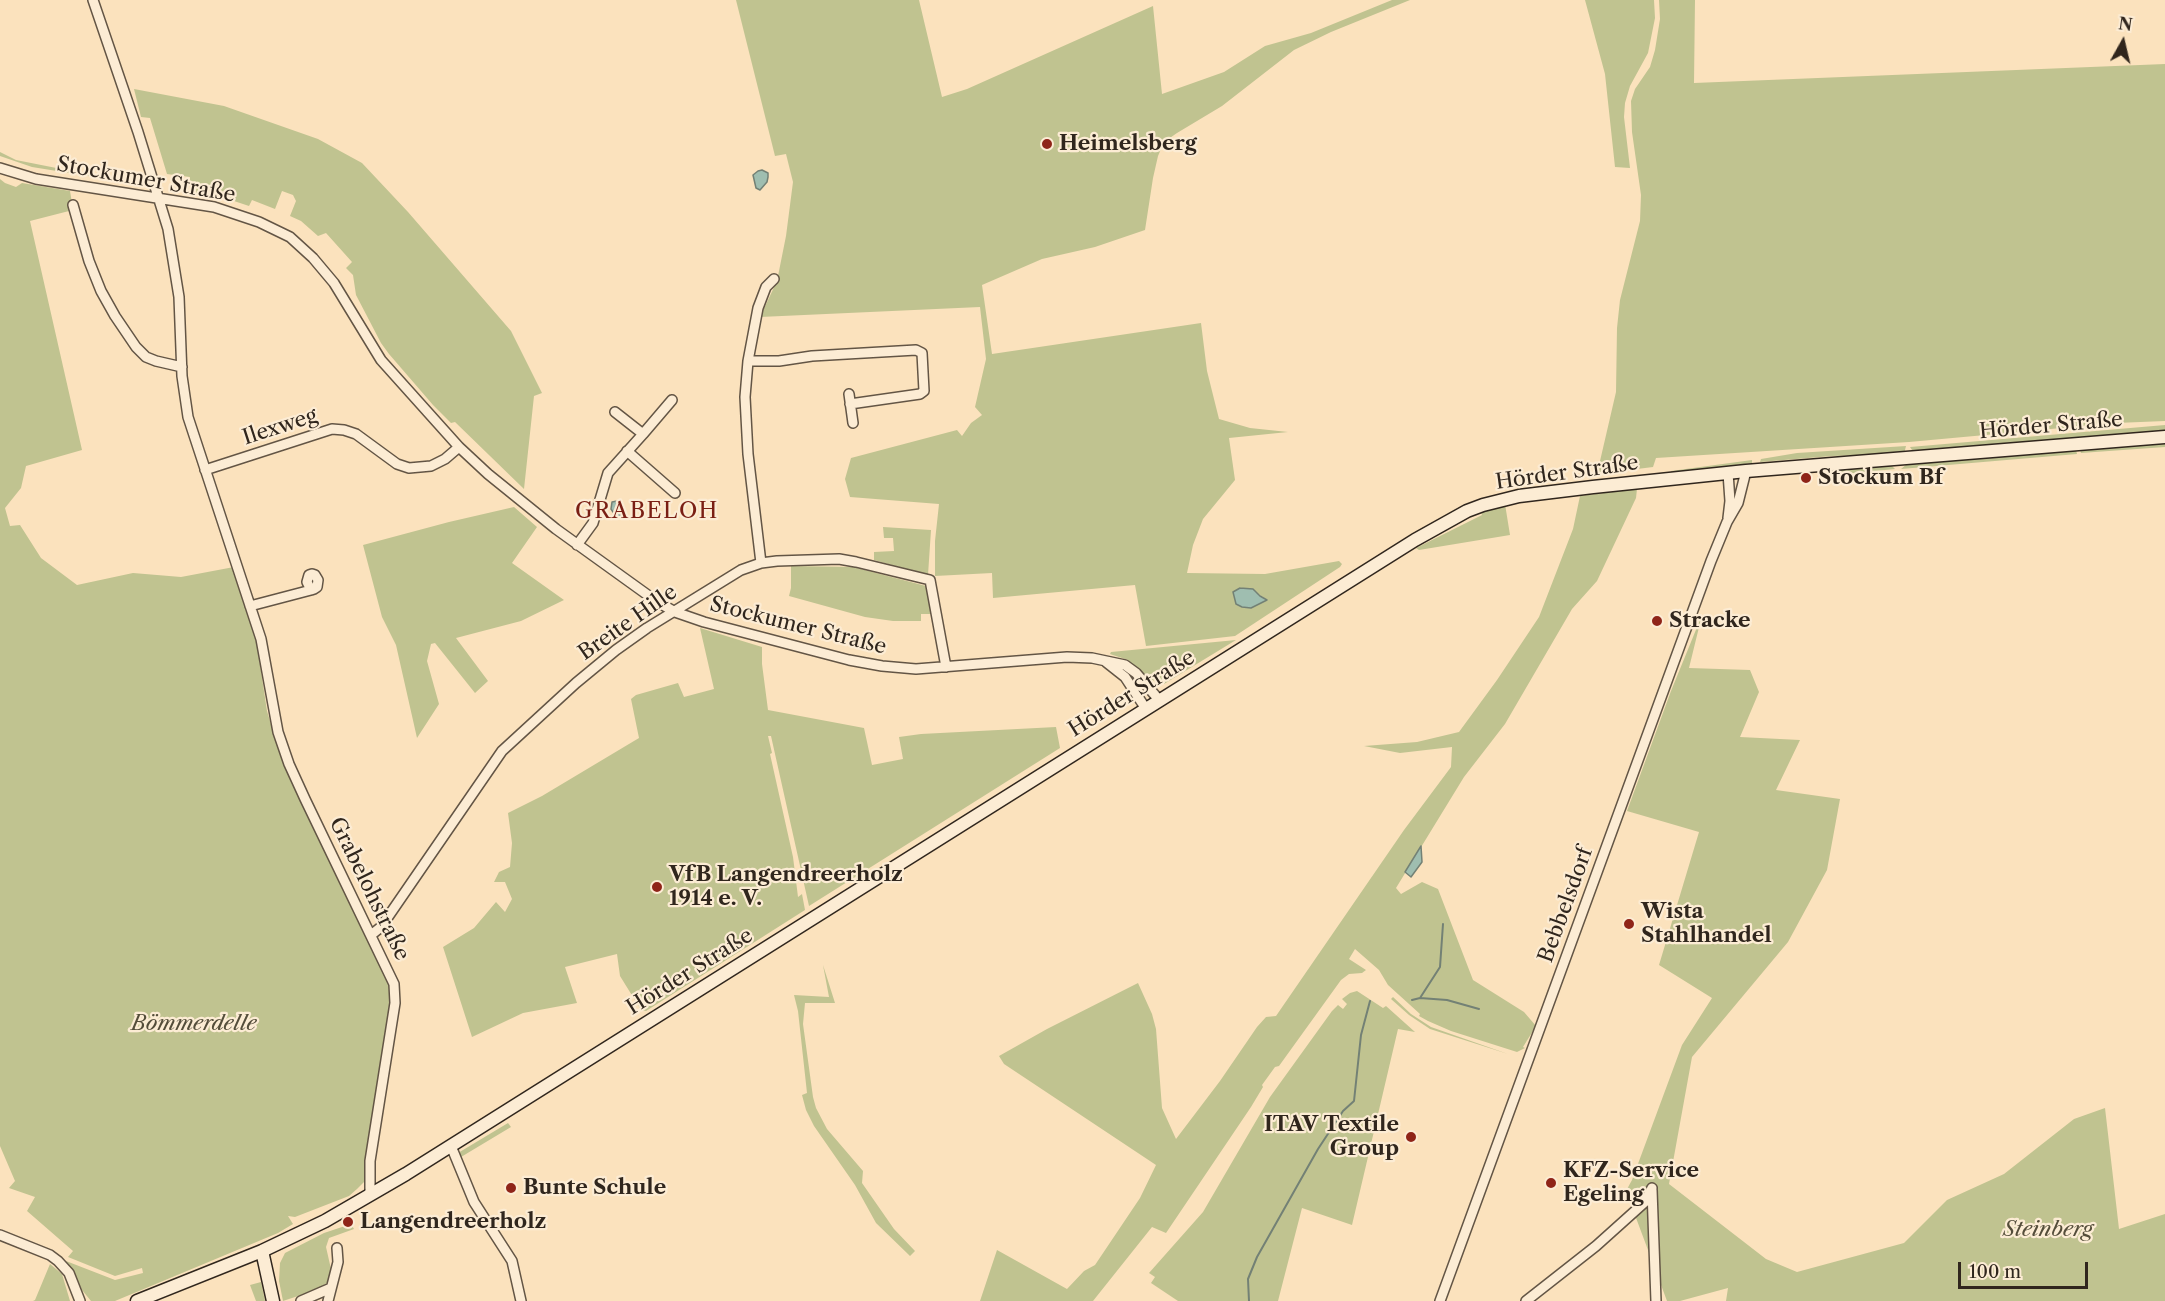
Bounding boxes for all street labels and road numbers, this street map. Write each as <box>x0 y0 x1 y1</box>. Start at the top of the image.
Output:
street label: Stockumer Straße <box>55 152 237 208</box>
street label: Ilexweg <box>240 403 320 451</box>
street label: Hörder Straße <box>1978 407 2124 445</box>
street label: Hörder Straße <box>1494 450 1640 496</box>
street label: Breite Hille <box>574 580 682 666</box>
street label: Stockumer Straße <box>707 592 889 660</box>
street label: Hörder Straße <box>1064 645 1200 743</box>
street label: Grabelohstraße <box>323 813 415 965</box>
street label: Bebbelsdorf <box>1533 844 1599 966</box>
street label: Hörder Straße <box>622 923 758 1021</box>

